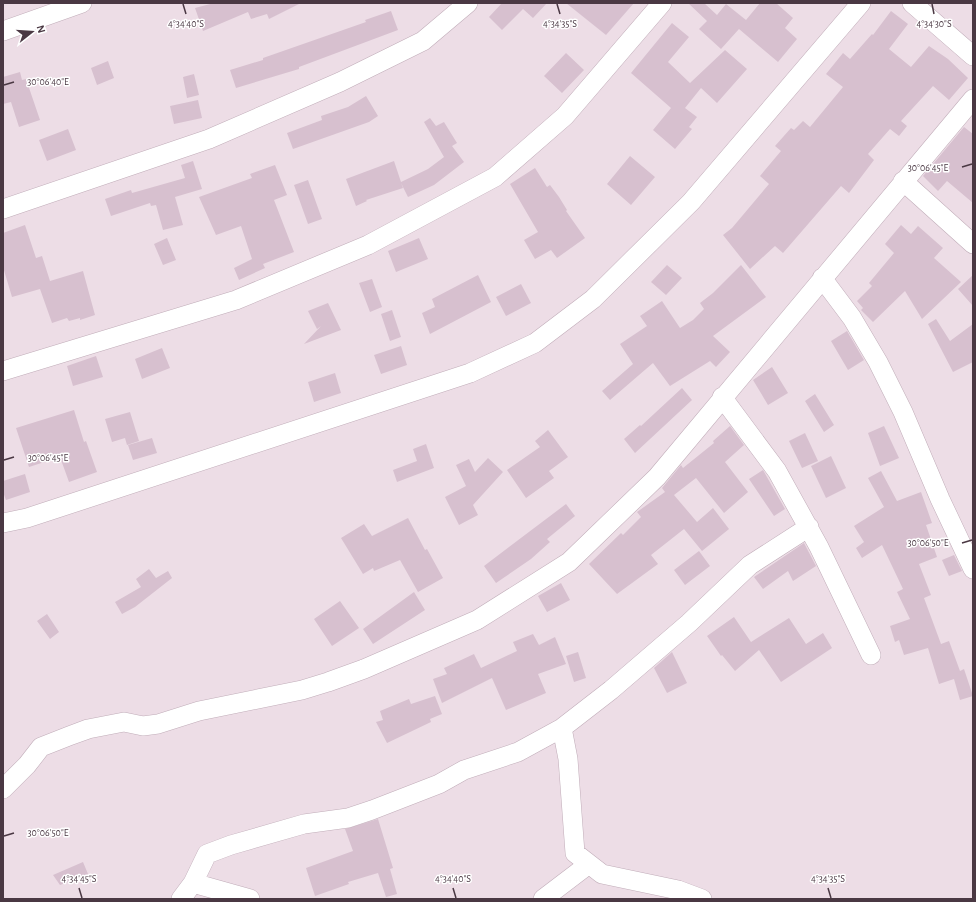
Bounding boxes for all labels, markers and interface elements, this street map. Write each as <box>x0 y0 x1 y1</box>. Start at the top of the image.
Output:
north arrow <box>12 12 52 52</box>
text: 4°34'40"S <box>168 19 204 29</box>
text: 4°34'35"S <box>543 19 577 29</box>
text: 4°34'30"S <box>916 19 952 29</box>
text: N <box>35 24 47 34</box>
text: 30°06'40"E <box>27 77 69 87</box>
text: 30°06'45"E <box>908 163 948 173</box>
text: 30°06'45"E <box>28 453 68 463</box>
text: 30°06'50"E <box>907 538 949 548</box>
text: 30°06'50"E <box>27 828 69 838</box>
text: 4°34'45"S <box>62 874 97 884</box>
text: 4°34'40"S <box>435 874 471 884</box>
text: 4°34'35"S <box>811 874 845 884</box>

